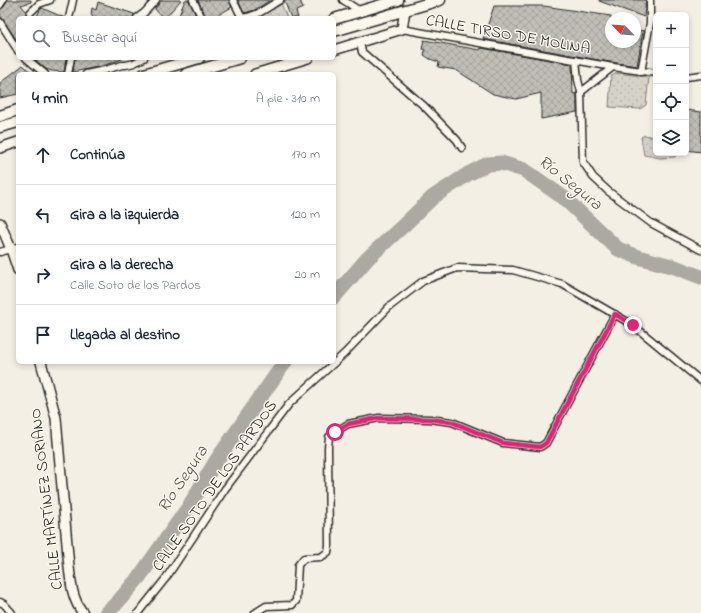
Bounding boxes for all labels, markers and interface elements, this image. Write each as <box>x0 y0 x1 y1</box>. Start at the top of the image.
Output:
street label: CALLE TIRSO DE MOLINA <box>424 9 592 61</box>
north arrow <box>605 12 641 48</box>
map controls <box>653 12 689 156</box>
button: + <box>653 12 689 48</box>
search box <box>16 16 336 60</box>
icon: search <box>30 27 52 49</box>
text: Buscar aquí <box>62 27 137 49</box>
button: − <box>653 48 689 84</box>
button: locate <box>653 84 689 120</box>
text: 4 min <box>32 86 68 111</box>
text: A pie · 310 m <box>256 89 320 108</box>
button: layers <box>653 120 689 156</box>
icon: ahead <box>32 144 54 166</box>
text: Continúa <box>70 144 125 166</box>
text: 170 m <box>292 145 320 164</box>
water label: Río Segura <box>532 149 608 218</box>
icon: left <box>32 204 54 226</box>
text: Gira a la izquierda <box>70 204 179 226</box>
text: 120 m <box>290 205 320 224</box>
text: Gira a la derecha <box>70 254 173 276</box>
icon: right <box>32 264 54 286</box>
text: 20 m <box>295 265 320 284</box>
text: Calle Soto de los Pardos <box>70 276 201 295</box>
route end <box>624 316 642 334</box>
icon: arrive <box>32 324 54 346</box>
text: Llegada al destino <box>70 324 180 346</box>
street label: CALLE SOTO DE LOS PARDOS <box>147 395 283 577</box>
street label: CALLE MARTÍNEZ SORIANO <box>24 407 70 591</box>
route start <box>326 423 344 441</box>
water label: Río Segura <box>151 440 216 518</box>

